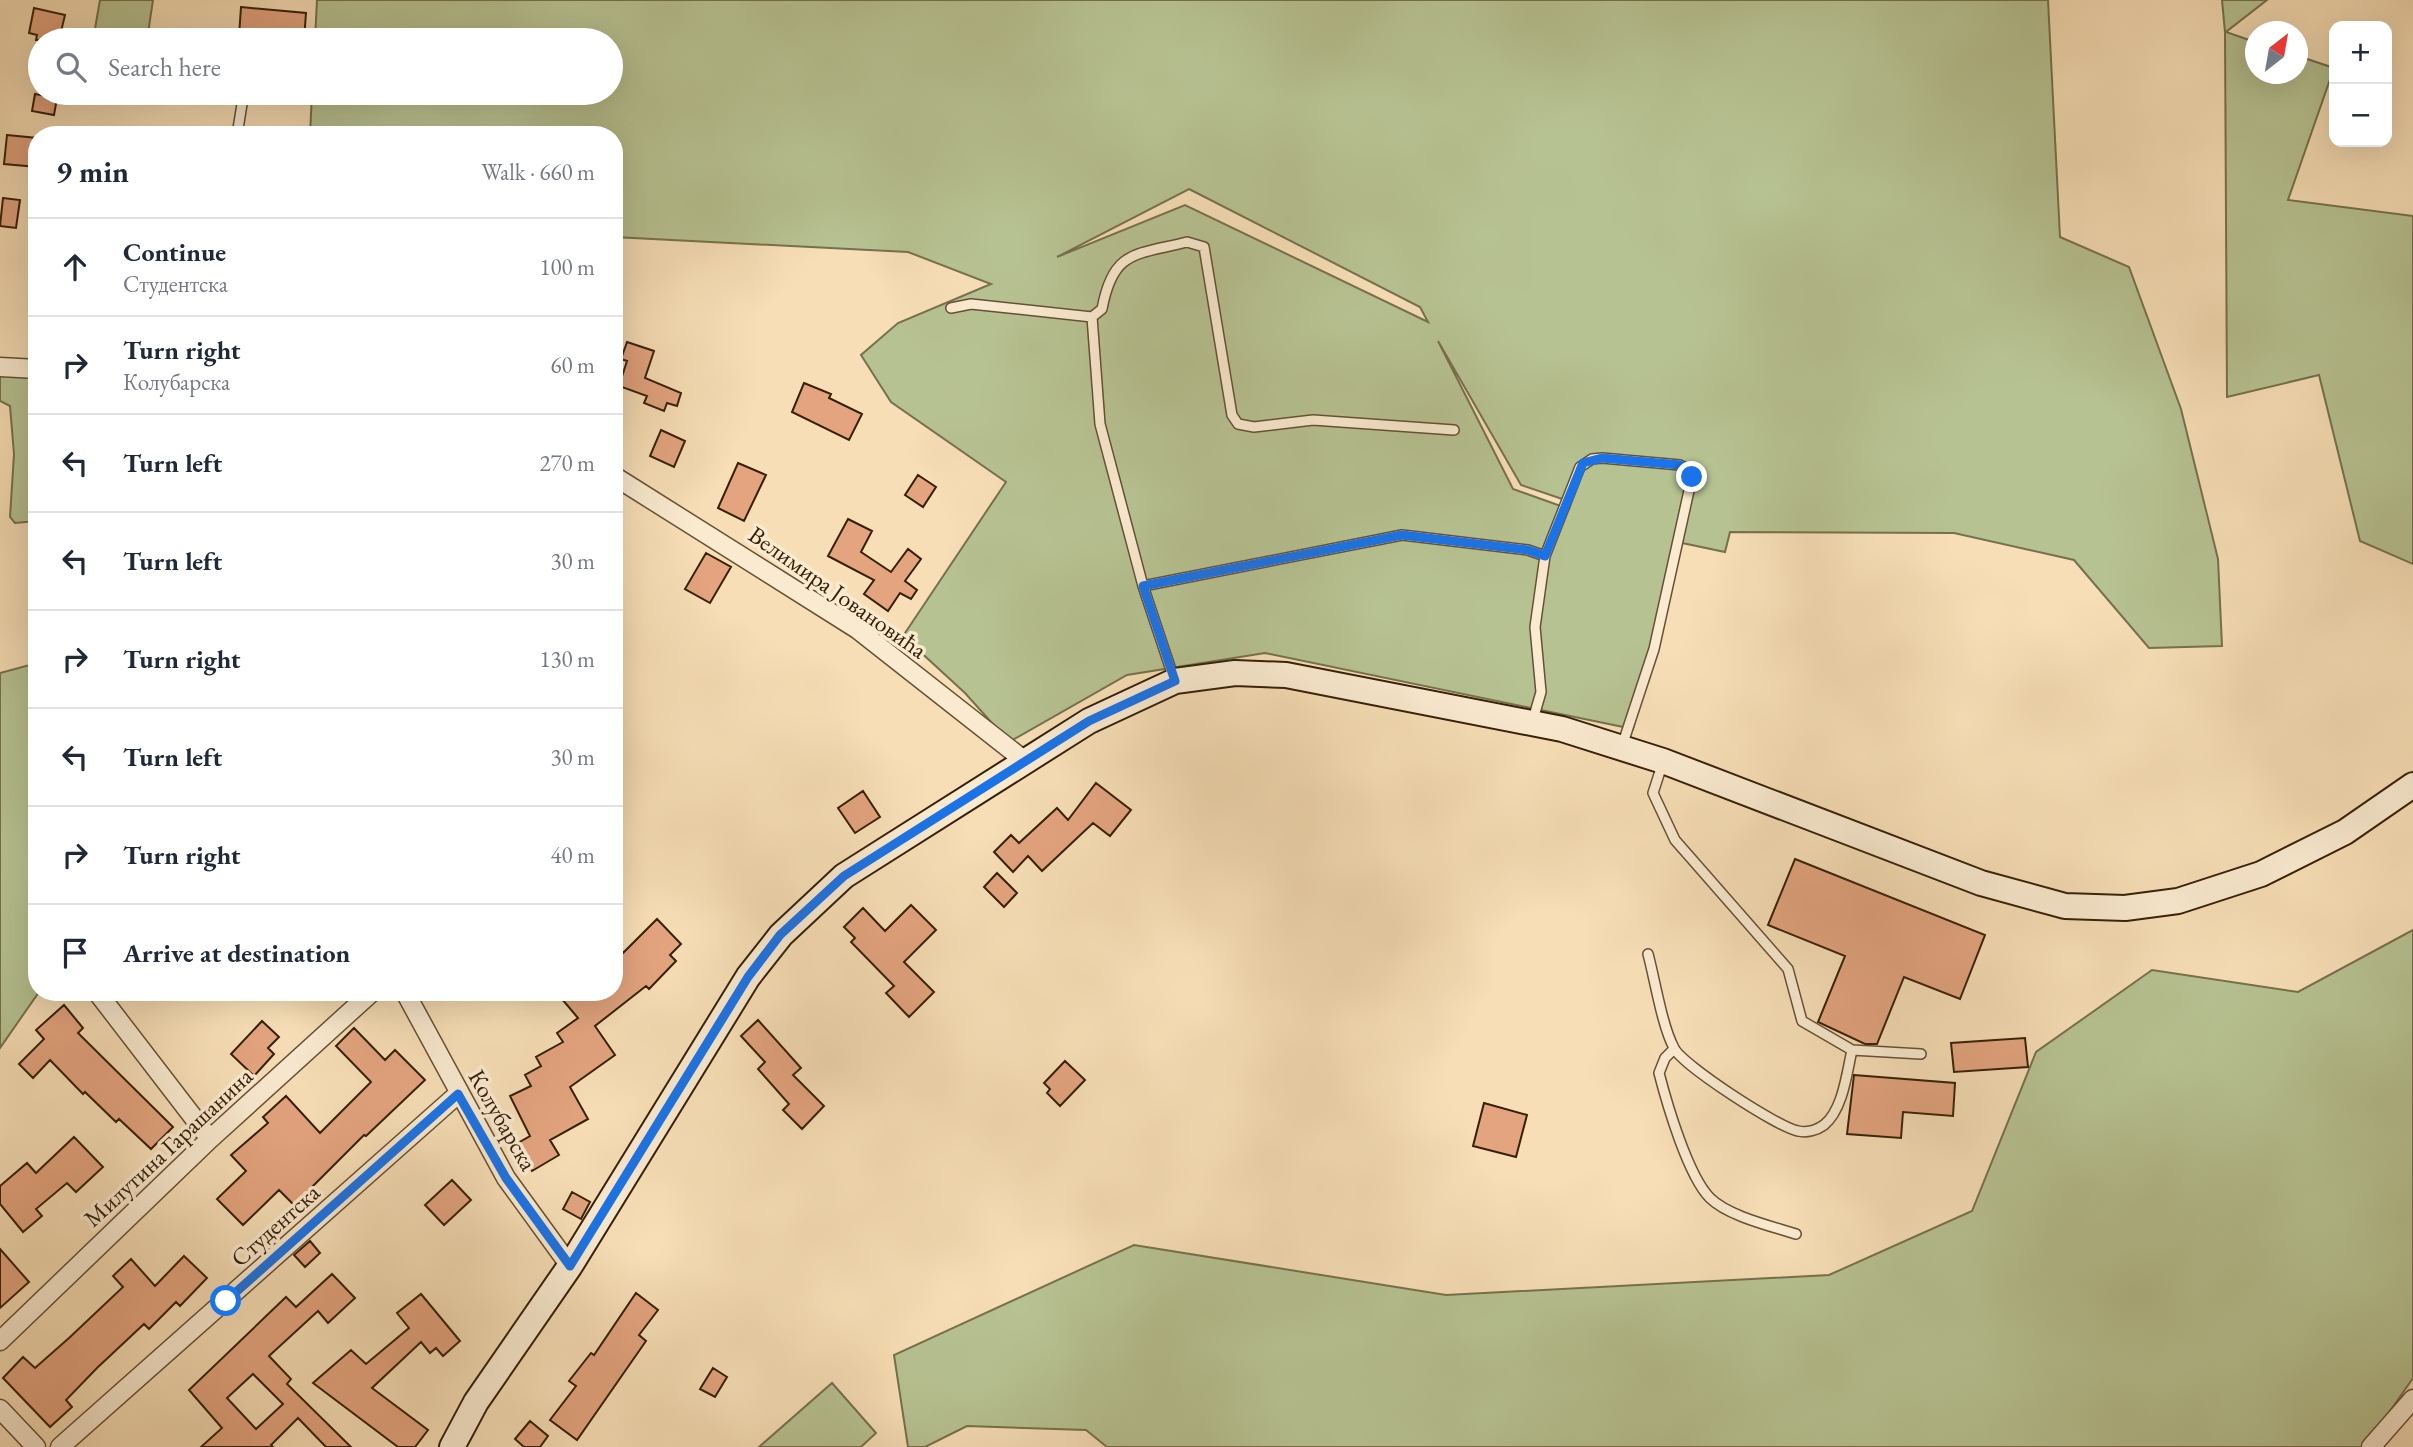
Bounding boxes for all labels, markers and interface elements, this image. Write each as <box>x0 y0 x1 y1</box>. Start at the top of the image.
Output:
north arrow <box>2245 21 2308 84</box>
map controls <box>2329 21 2392 147</box>
button: + <box>2329 21 2392 84</box>
search box <box>28 28 623 105</box>
icon: search <box>52 48 90 86</box>
text: Search here <box>108 50 221 84</box>
button: − <box>2329 84 2392 147</box>
text: 9 min <box>56 152 129 191</box>
text: Walk · 660 m <box>481 157 595 187</box>
text: Continue <box>123 235 226 269</box>
icon: ahead <box>56 248 94 286</box>
text: 100 m <box>539 252 595 282</box>
text: Студентска <box>123 269 228 299</box>
text: Turn right <box>123 333 241 367</box>
icon: right <box>56 346 94 384</box>
text: 60 m <box>550 350 595 380</box>
text: Колубарска <box>123 367 230 397</box>
icon: left <box>56 444 94 482</box>
text: Turn left <box>123 446 222 480</box>
text: 270 m <box>539 448 595 478</box>
route end <box>1676 461 1707 492</box>
street label: Велимира Јовановића <box>743 519 934 665</box>
icon: left <box>56 542 94 580</box>
text: Turn left <box>123 544 222 578</box>
text: 30 m <box>550 546 595 576</box>
icon: right <box>56 640 94 678</box>
text: Turn right <box>123 642 241 676</box>
text: 130 m <box>539 644 595 674</box>
icon: left <box>56 738 94 776</box>
text: Turn left <box>123 740 222 774</box>
text: 30 m <box>550 742 595 772</box>
icon: right <box>56 836 94 874</box>
text: Turn right <box>123 838 241 872</box>
text: 40 m <box>550 840 595 870</box>
icon: arrive <box>56 934 94 972</box>
text: Arrive at destination <box>123 936 350 970</box>
street label: Милутина Гарашанина <box>77 1060 259 1233</box>
street label: Колубарска <box>462 1064 545 1176</box>
street label: Студентска <box>224 1177 326 1273</box>
route start <box>210 1285 241 1316</box>

